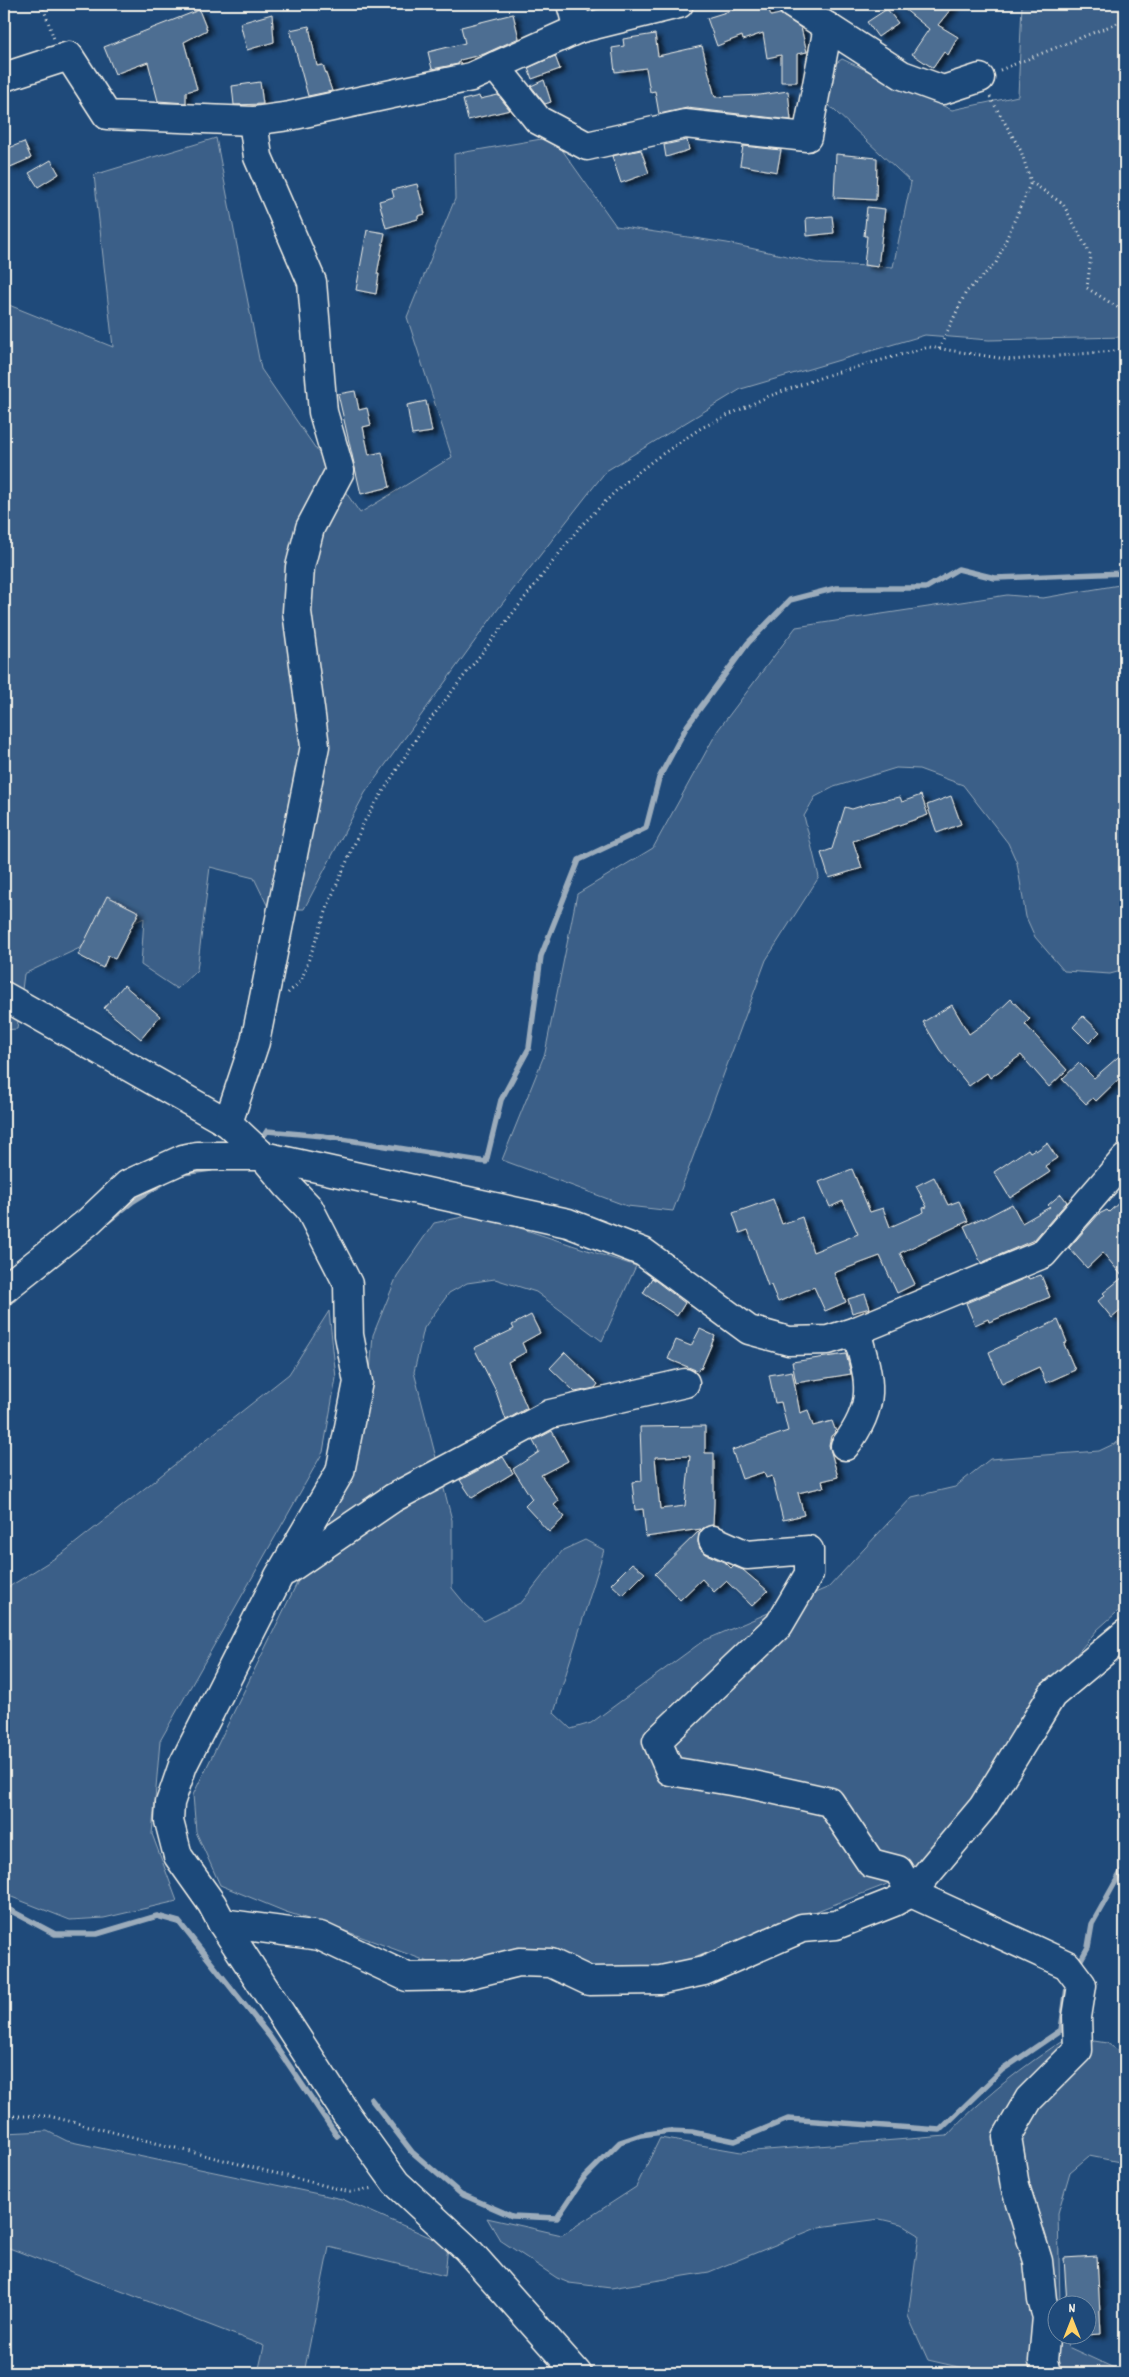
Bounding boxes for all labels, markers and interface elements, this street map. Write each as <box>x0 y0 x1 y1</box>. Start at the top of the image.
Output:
north arrow <box>1046 2294 1096 2344</box>
text: N <box>1069 2299 1076 2319</box>

